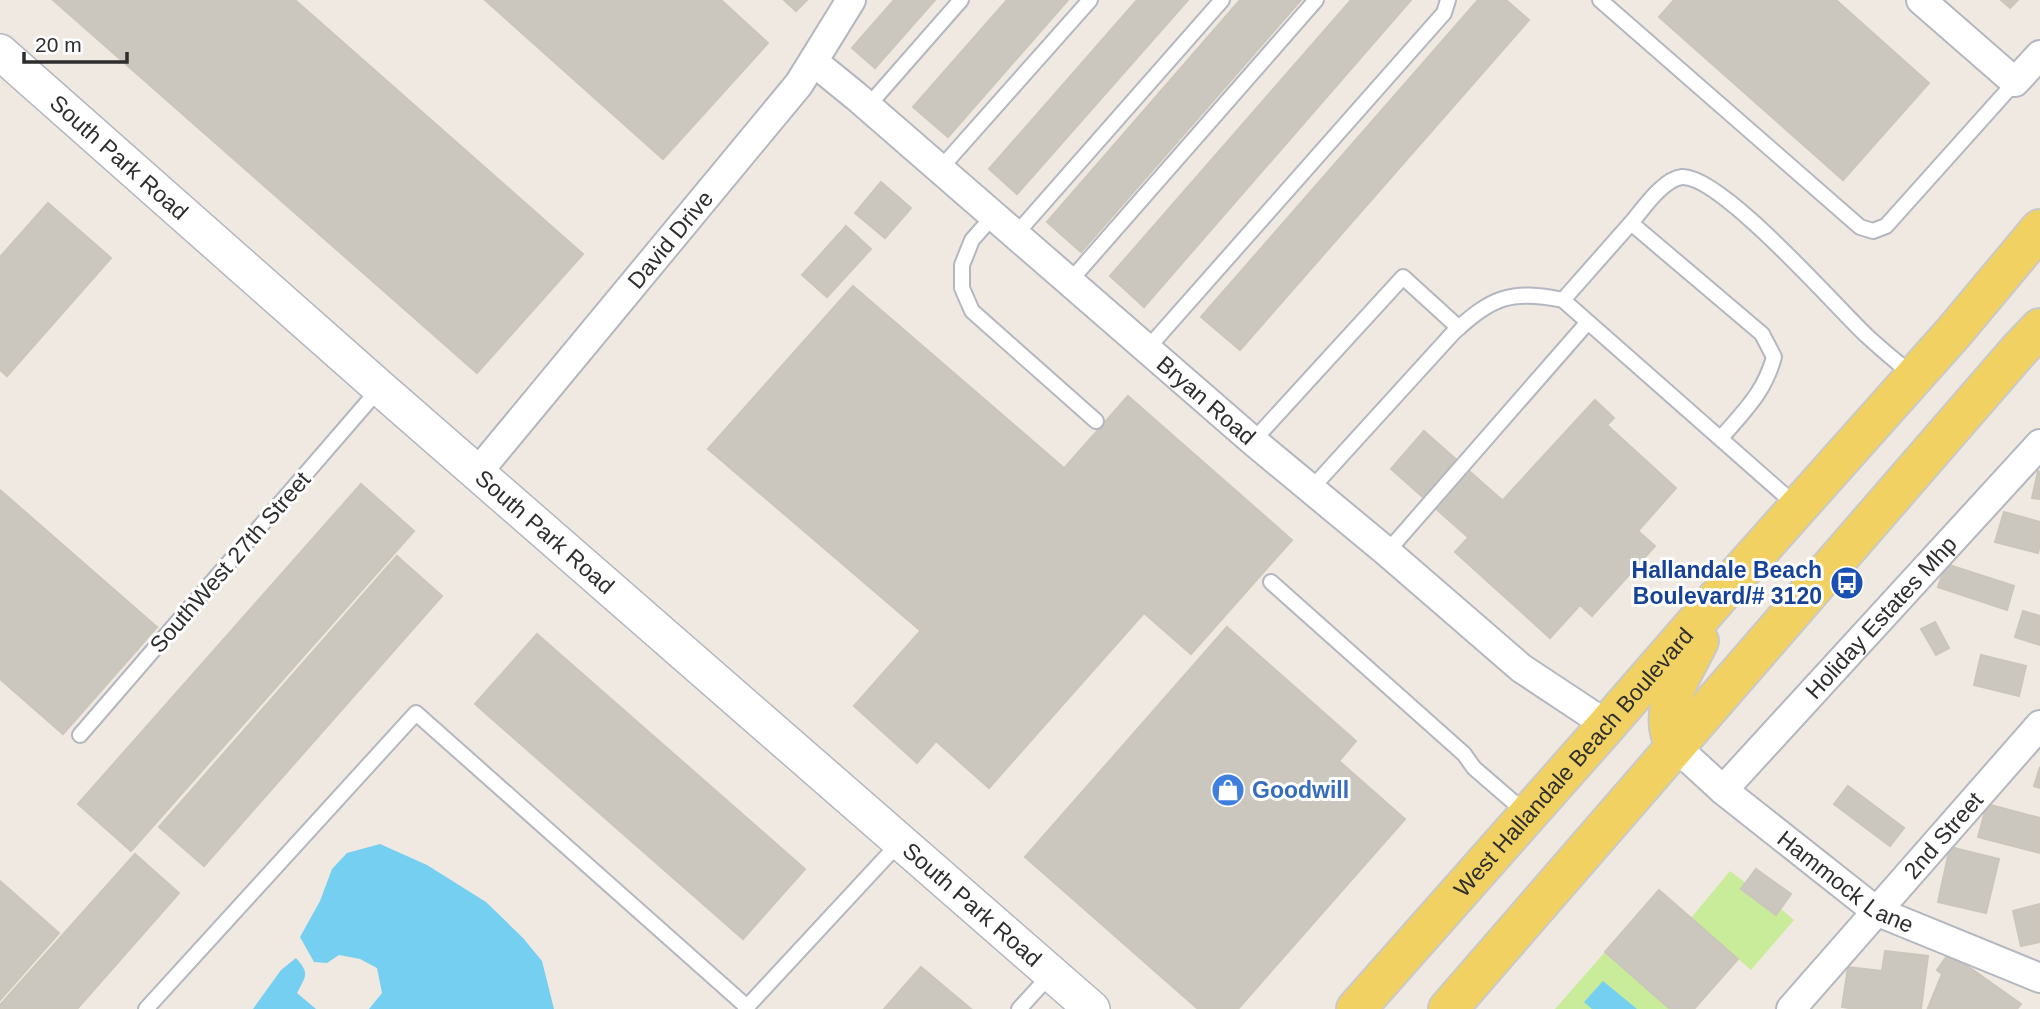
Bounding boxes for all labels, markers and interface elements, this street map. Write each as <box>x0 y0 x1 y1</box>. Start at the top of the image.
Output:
scale bar <box>24 21 128 65</box>
text: 20 m <box>35 33 82 56</box>
street label: South Park Road <box>45 90 193 225</box>
street label: David Drive <box>622 185 718 294</box>
street label: Bryan Road <box>1152 351 1261 450</box>
street label: South Park Road <box>470 464 619 599</box>
street label: SouthWest 27th Street <box>144 466 316 658</box>
street label: Holiday Estates Mhp <box>1800 531 1962 704</box>
place label: Hallandale Beach Boulevard/# 3120 <box>1632 557 1822 609</box>
bus stop icon: Hallandale Beach Boulevard/# 3120 <box>1828 564 1866 602</box>
street label: West Hallandale Beach Boulevard <box>1449 623 1698 902</box>
shop icon: Goodwill <box>1209 771 1247 809</box>
place label: Goodwill <box>1252 777 1349 803</box>
street label: 2nd Street <box>1899 786 1988 884</box>
street label: Hammock Lane <box>1772 825 1917 938</box>
street label: South Park Road <box>898 837 1047 972</box>

